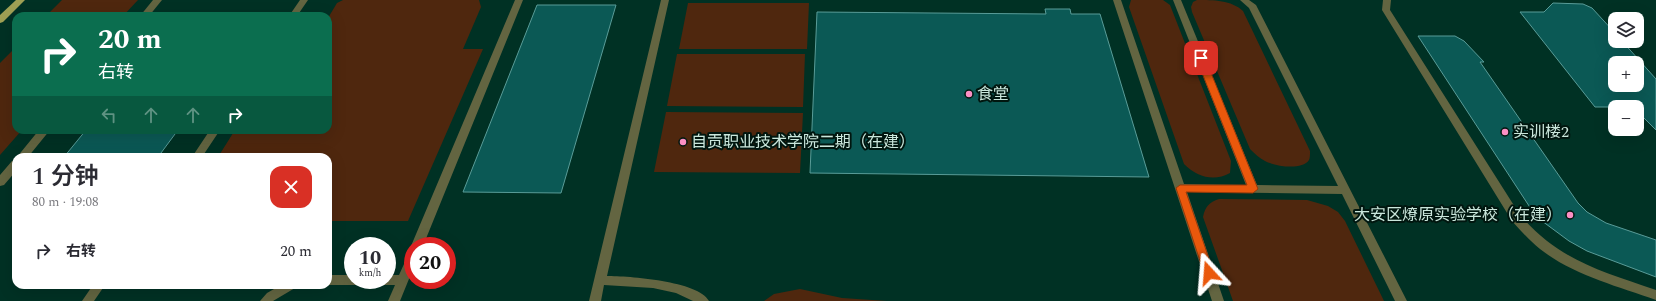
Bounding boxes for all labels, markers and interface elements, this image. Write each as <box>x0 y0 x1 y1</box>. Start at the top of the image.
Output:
map controls <box>1608 12 1644 136</box>
button: layers <box>1608 12 1644 48</box>
text: 20 m <box>98 18 162 61</box>
icon: right <box>32 28 84 80</box>
pin <box>1184 41 1218 75</box>
icon: arrive <box>1190 47 1212 69</box>
button: + <box>1608 56 1644 92</box>
text: 右转 <box>98 59 134 86</box>
place label: 食堂 <box>977 82 1009 106</box>
marker: 食堂 <box>964 89 974 99</box>
button: − <box>1608 100 1644 136</box>
icon: left <box>98 104 120 126</box>
icon: ahead <box>140 104 162 126</box>
icon: ahead <box>182 104 204 126</box>
icon: right <box>224 104 246 126</box>
place label: 实训楼2 <box>1513 120 1569 144</box>
marker: 实训楼2 <box>1500 127 1510 137</box>
place label: 自贡职业技术学院二期（在建） <box>691 130 915 154</box>
marker: 自贡职业技术学院二期（在建） <box>678 137 688 147</box>
text: 1 分钟 <box>32 159 99 195</box>
button: close <box>270 166 312 208</box>
text: 80 m · 19:08 <box>32 192 98 212</box>
place label: 大安区燎原实验学校（在建） <box>1354 203 1562 227</box>
marker: 大安区燎原实验学校（在建） <box>1565 210 1575 220</box>
speed limit sign: 20 <box>404 237 456 289</box>
icon: right <box>32 240 54 262</box>
text: 右转 <box>66 240 96 263</box>
text: 20 m <box>280 240 312 263</box>
text: 10 <box>359 243 381 273</box>
position arrow <box>1188 252 1230 294</box>
text: km/h <box>359 265 381 281</box>

